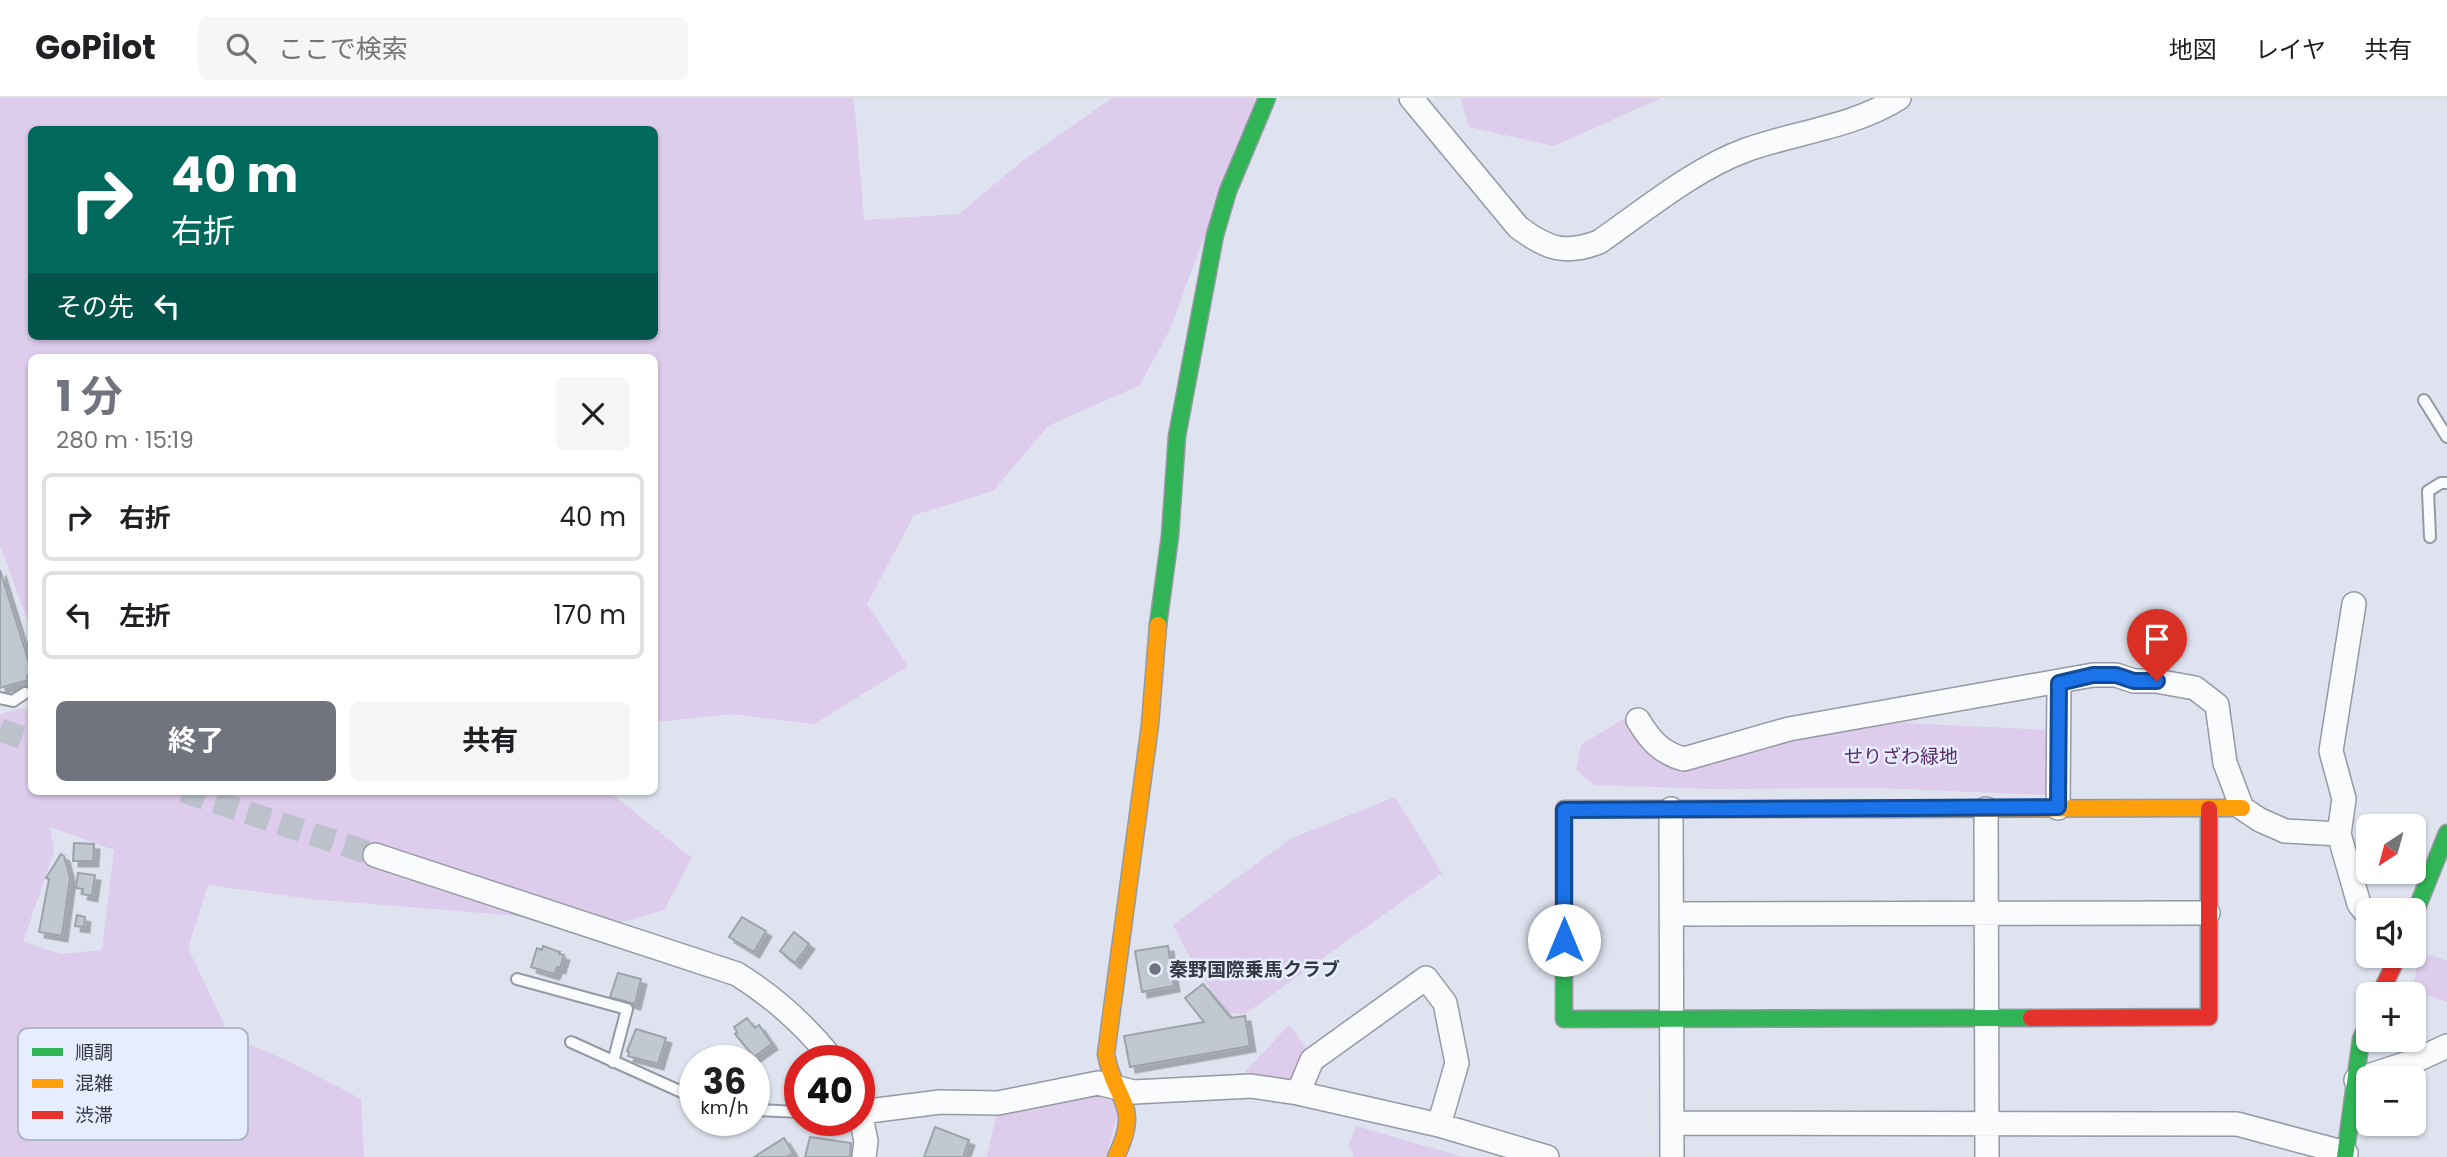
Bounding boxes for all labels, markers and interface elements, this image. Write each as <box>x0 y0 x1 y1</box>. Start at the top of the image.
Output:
search box <box>198 17 688 80</box>
text: GoPilot <box>35 24 156 71</box>
icon: search <box>222 29 260 67</box>
text: ここで検索 <box>278 31 408 67</box>
text: 地図 <box>2169 33 2217 66</box>
text: レイヤ <box>2255 33 2326 66</box>
text: 共有 <box>2364 33 2412 66</box>
text: 40 m <box>171 141 298 209</box>
icon: right <box>56 154 147 245</box>
text: 右折 <box>171 208 235 253</box>
icon: left <box>148 287 186 325</box>
text: その先 <box>56 289 134 325</box>
text: 1 分 <box>56 367 123 426</box>
button: close <box>556 377 630 451</box>
text: 280 m · 15:19 <box>56 424 194 456</box>
icon: right <box>60 498 98 536</box>
text: 40 m <box>560 499 626 535</box>
text: 右折 <box>119 500 171 536</box>
icon: left <box>60 596 98 634</box>
text: 170 m <box>553 597 626 633</box>
text: 左折 <box>119 598 171 634</box>
pin <box>2127 609 2187 681</box>
icon: arrive <box>2138 620 2176 658</box>
button: 終了 <box>56 701 336 781</box>
button: 共有 <box>350 701 630 781</box>
park label: せりざわ緑地 <box>1844 743 1958 770</box>
north arrow <box>2356 814 2426 884</box>
map controls <box>2356 814 2426 1136</box>
button: sound <box>2356 898 2426 968</box>
position arrow <box>1527 903 1601 977</box>
place label: 秦野国際乗馬クラブ <box>1169 956 1340 983</box>
marker: 秦野国際乗馬クラブ <box>1147 961 1163 977</box>
button: + <box>2356 982 2426 1052</box>
legend <box>18 1028 248 1140</box>
text: 順調 <box>75 1039 113 1066</box>
speed limit sign: 40 <box>784 1045 875 1136</box>
text: 36 <box>703 1057 746 1106</box>
button: − <box>2356 1066 2426 1136</box>
text: 混雑 <box>75 1070 113 1097</box>
text: km/h <box>701 1095 748 1120</box>
text: 渋滞 <box>75 1102 113 1129</box>

